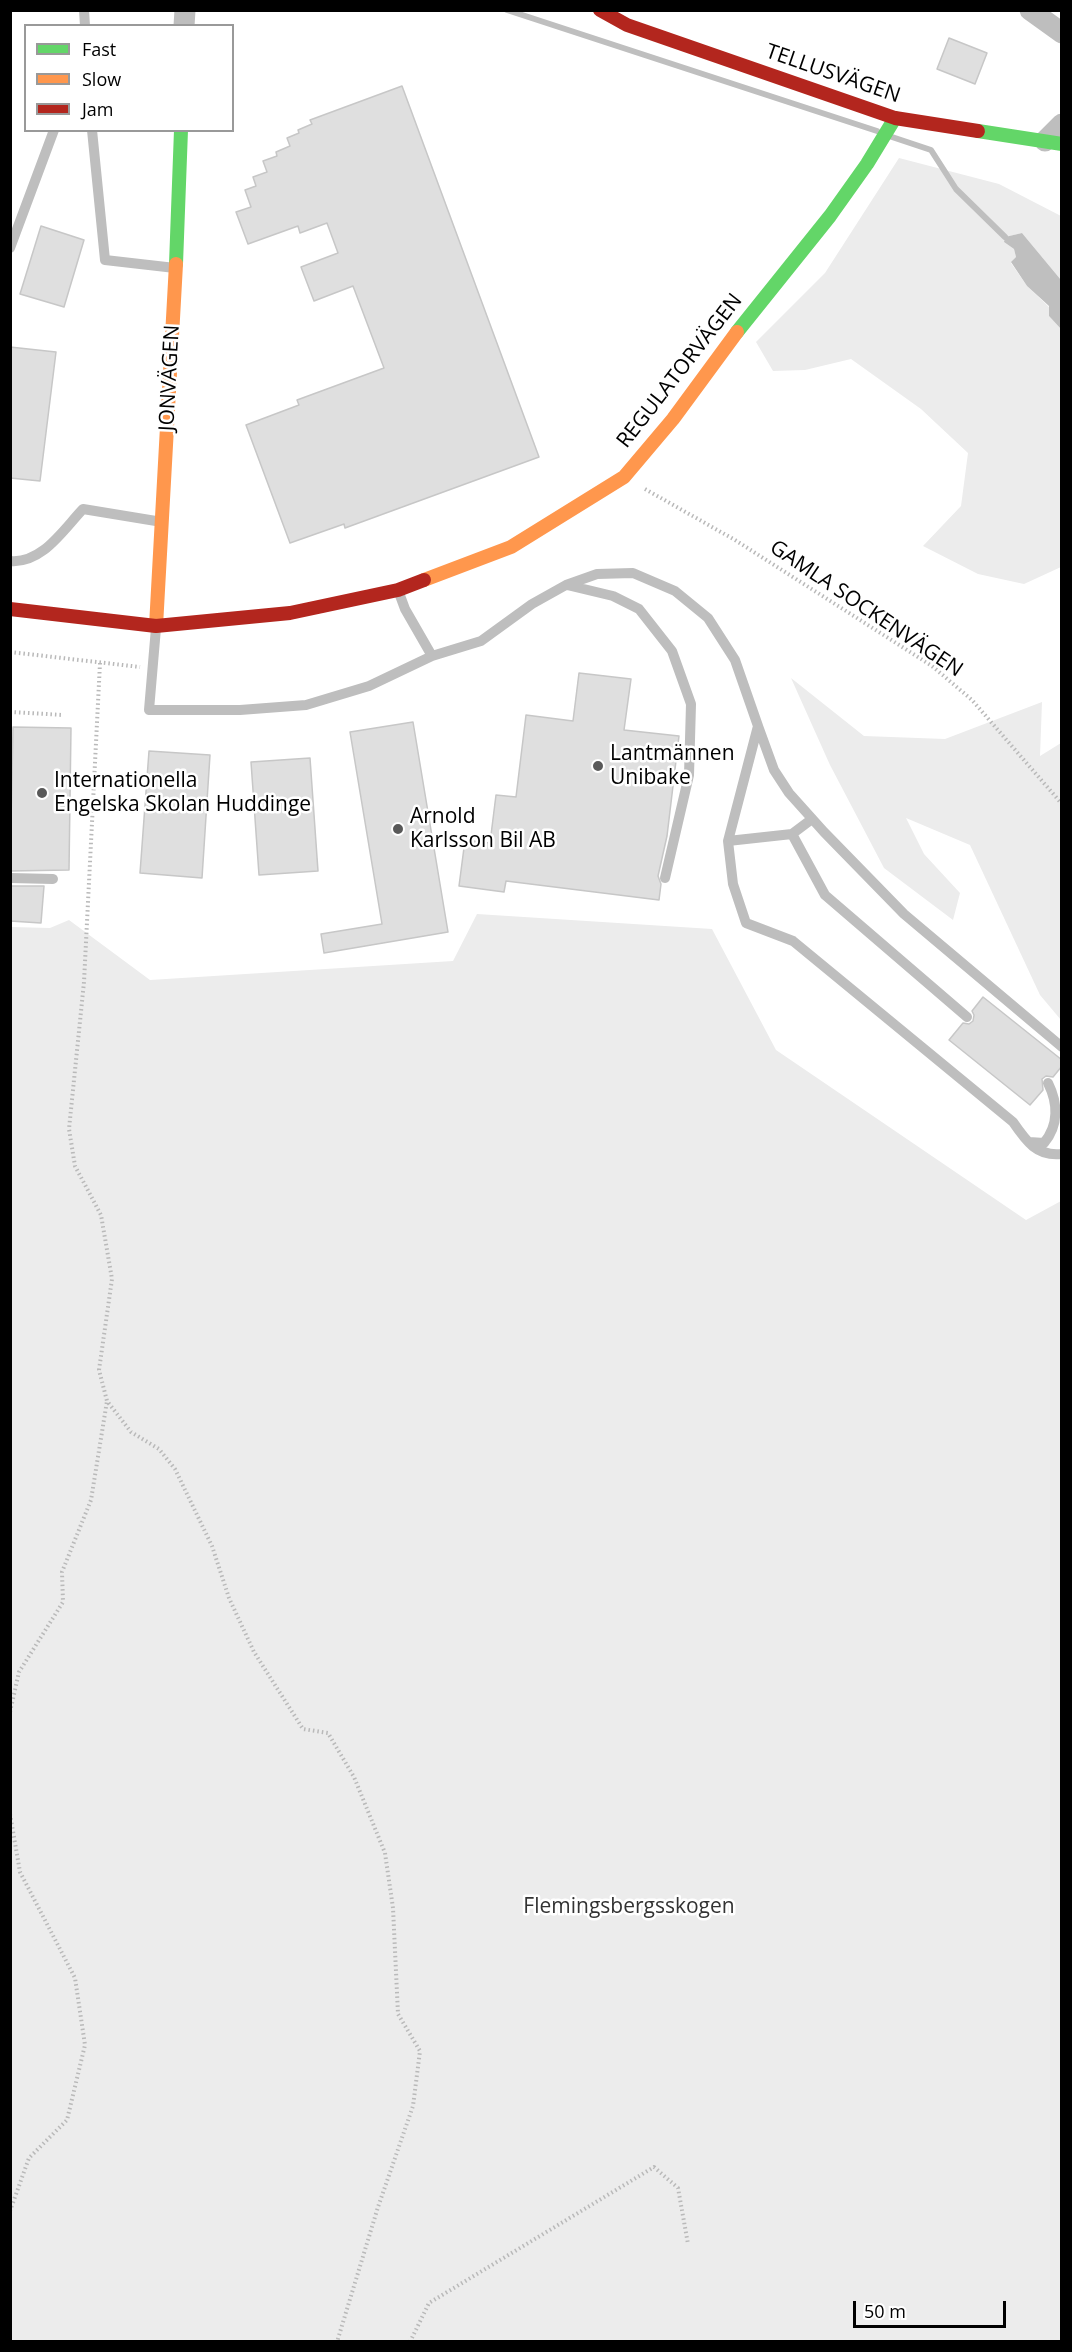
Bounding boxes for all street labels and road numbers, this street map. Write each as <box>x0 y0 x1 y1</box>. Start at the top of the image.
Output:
street label: TELLUSVÄGEN <box>762 39 904 109</box>
street label: REGULATORVÄGEN <box>612 289 748 453</box>
street label: JONVÄGEN <box>155 324 185 432</box>
street label: GAMLA SOCKENVÄGEN <box>765 535 967 683</box>

